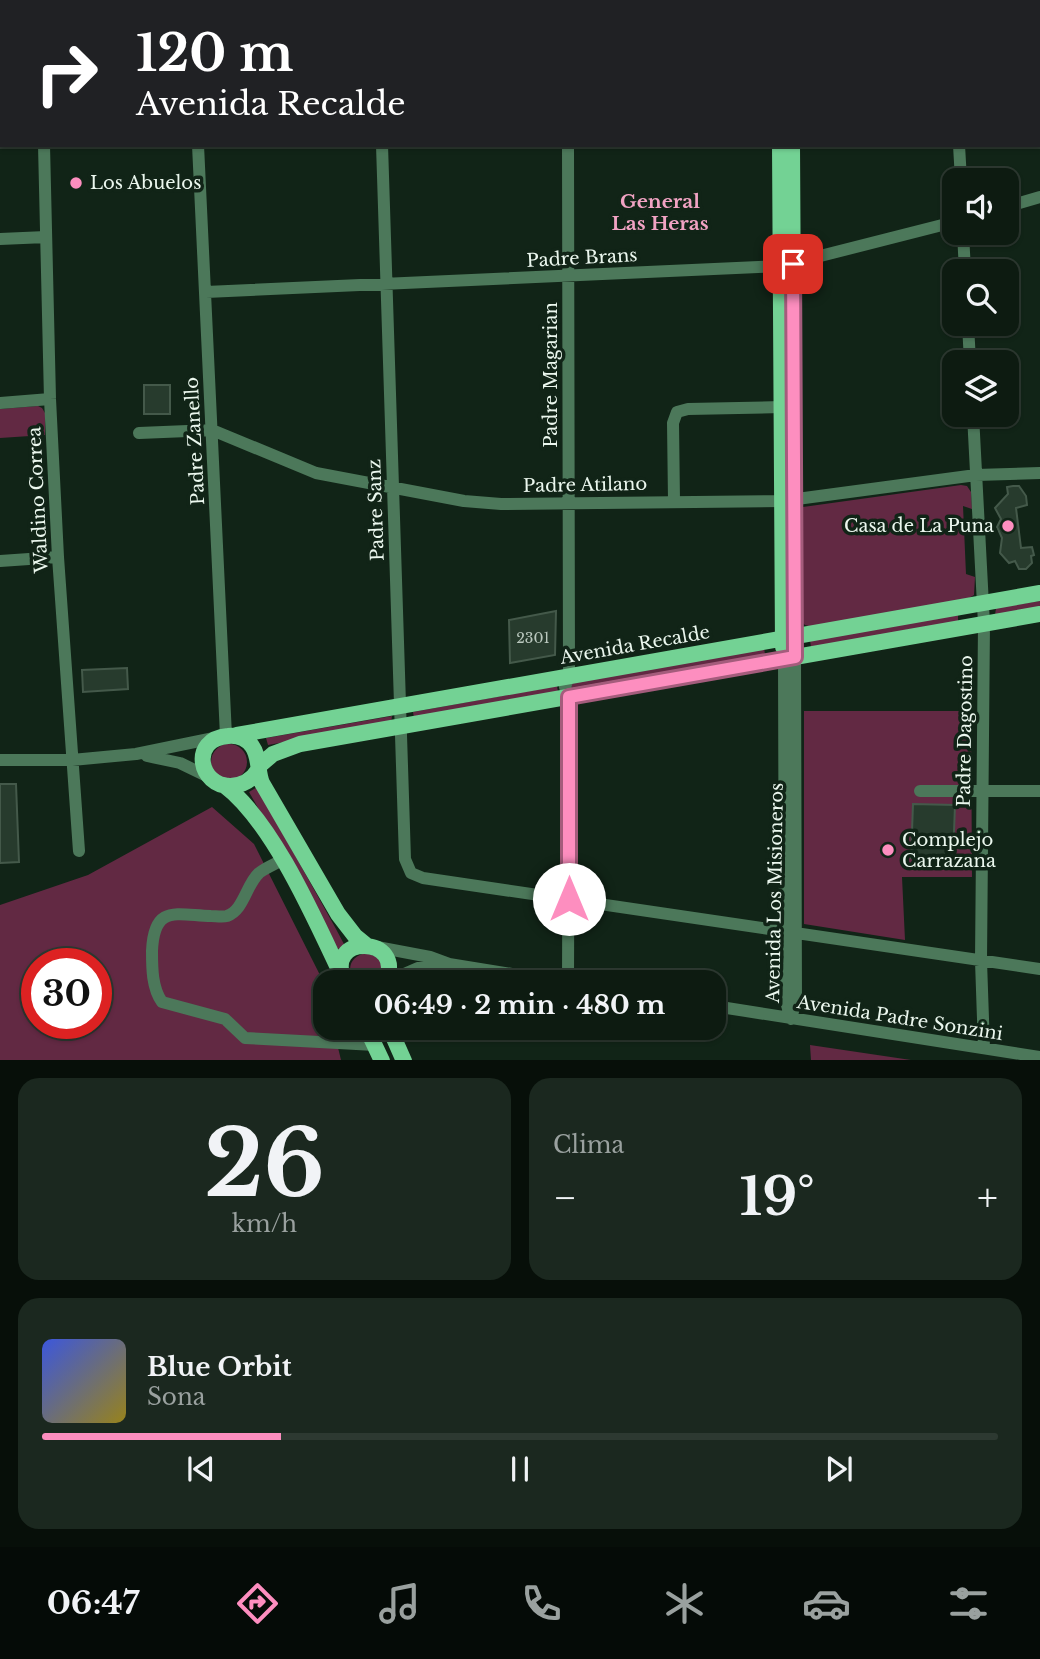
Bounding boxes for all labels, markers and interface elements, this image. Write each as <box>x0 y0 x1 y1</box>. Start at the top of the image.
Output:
text: 120 m <box>136 23 294 84</box>
icon: right <box>21 28 112 119</box>
text: Avenida Recalde <box>136 84 406 124</box>
map controls <box>942 168 1019 427</box>
button: sound <box>942 168 1019 245</box>
place label: Los Abuelos <box>90 172 201 194</box>
marker: Los Abuelos <box>68 175 84 191</box>
district label: General Las Heras <box>611 190 709 235</box>
pin <box>763 234 823 294</box>
street label: Padre Brans <box>526 244 638 272</box>
icon: arrive <box>774 245 812 283</box>
button: search <box>942 259 1019 336</box>
street label: Padre Magarian <box>540 302 562 448</box>
button: layers <box>942 350 1019 427</box>
street label: Padre Zanello <box>181 376 209 506</box>
street label: Waldino Correa <box>23 426 53 575</box>
street label: Padre Sanz <box>363 459 389 561</box>
street label: Padre Atilano <box>523 473 647 497</box>
place label: Casa de La Puna <box>844 515 994 537</box>
marker: Casa de La Puna <box>1000 518 1016 534</box>
street label: Avenida Recalde <box>557 621 712 669</box>
house number: 2301 <box>516 629 550 647</box>
street label: Padre Dagostino <box>953 655 977 807</box>
street label: Avenida Los Misioneros <box>762 783 788 1004</box>
place label: Complejo Carrazana <box>902 829 996 872</box>
marker: Complejo Carrazana <box>880 842 896 858</box>
position arrow <box>532 862 606 936</box>
speed limit sign: 30 <box>21 948 112 1039</box>
text: 06:49 · 2 min · 480 m <box>374 989 665 1021</box>
street label: Avenida Padre Sonzini <box>795 991 1004 1045</box>
text: 26 <box>204 1108 325 1221</box>
text: Clima <box>553 1131 624 1159</box>
text: 19° <box>740 1165 815 1229</box>
text: − <box>553 1174 577 1221</box>
text: + <box>977 1174 998 1221</box>
text: km/h <box>232 1210 297 1238</box>
text: Blue Orbit <box>147 1351 292 1383</box>
text: Sona <box>147 1383 205 1411</box>
icon: previous <box>182 1450 220 1488</box>
icon: pause <box>501 1450 539 1488</box>
icon: next <box>820 1450 858 1488</box>
icon: directions <box>233 1579 282 1628</box>
icon: music <box>375 1579 424 1628</box>
icon: phone <box>517 1579 566 1628</box>
icon: climate <box>660 1579 709 1628</box>
icon: car <box>802 1579 851 1628</box>
icon: filters <box>944 1579 993 1628</box>
text: 06:47 <box>47 1583 139 1623</box>

